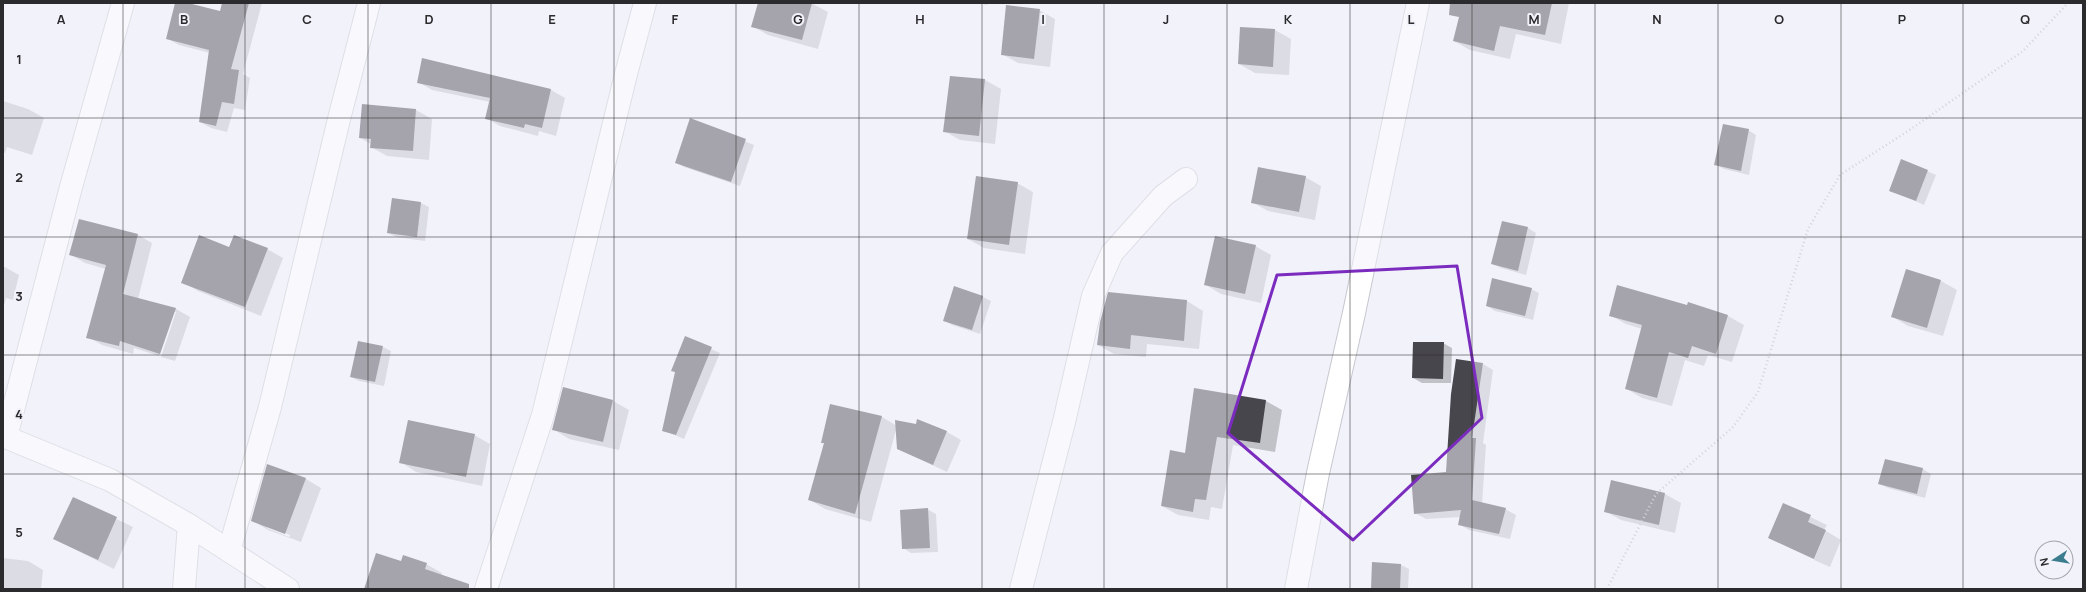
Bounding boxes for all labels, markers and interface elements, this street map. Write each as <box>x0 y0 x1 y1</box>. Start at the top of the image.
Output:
text: A <box>57 10 66 28</box>
text: B <box>180 10 188 28</box>
text: C <box>302 10 312 28</box>
text: D <box>424 10 434 28</box>
text: E <box>548 10 556 28</box>
text: F <box>672 10 679 28</box>
text: G <box>793 10 803 28</box>
text: H <box>915 10 925 28</box>
text: I <box>1041 10 1045 28</box>
text: J <box>1163 10 1169 28</box>
text: K <box>1284 10 1293 28</box>
text: L <box>1408 10 1415 28</box>
text: M <box>1528 10 1540 28</box>
text: N <box>1652 10 1662 28</box>
text: O <box>1774 10 1784 28</box>
text: P <box>1898 10 1906 28</box>
text: Q <box>2020 10 2030 28</box>
text: 1 <box>16 50 22 68</box>
text: 2 <box>15 168 23 186</box>
text: 3 <box>15 287 23 305</box>
text: 4 <box>15 405 23 423</box>
text: 5 <box>15 523 23 541</box>
north arrow <box>2034 540 2074 580</box>
text: N <box>2036 557 2052 568</box>

